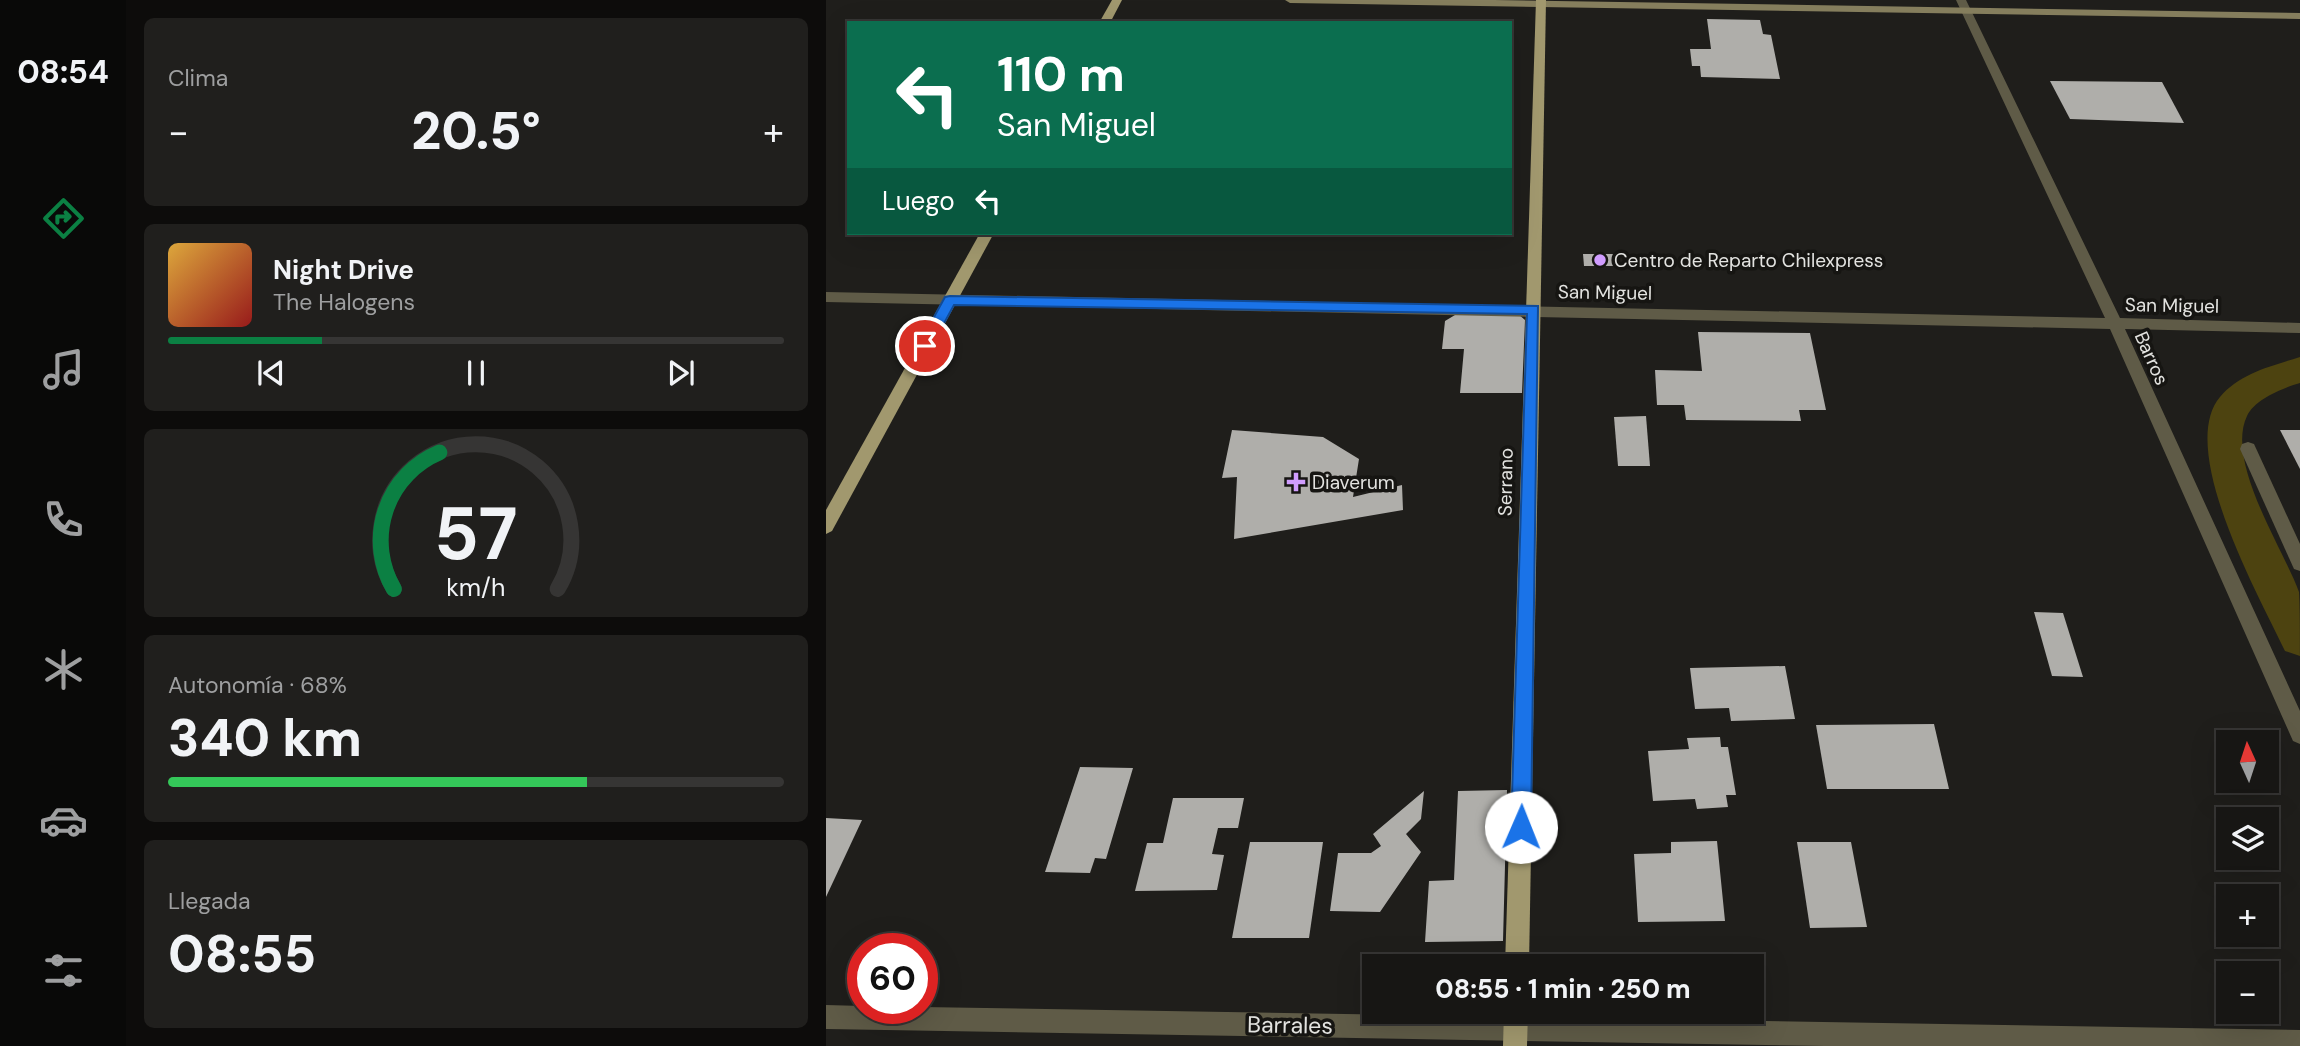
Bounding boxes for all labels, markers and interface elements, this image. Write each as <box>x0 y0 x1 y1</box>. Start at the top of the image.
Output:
text: 110 m <box>997 42 1125 106</box>
icon: left <box>882 49 973 140</box>
text: 08:54 <box>17 51 109 93</box>
text: Clima <box>168 63 228 93</box>
text: 20.5° <box>411 97 541 165</box>
text: San Miguel <box>997 104 1156 146</box>
text: − <box>168 107 189 157</box>
text: + <box>763 107 784 157</box>
icon: left <box>969 182 1007 220</box>
text: Luego <box>882 184 955 218</box>
icon: directions <box>39 194 88 243</box>
place label: Centro de Reparto Chilexpress <box>1614 248 1883 273</box>
marker: Centro de Reparto Chilexpress <box>1592 252 1608 268</box>
text: Night Drive <box>273 253 414 287</box>
street label: San Miguel <box>1558 279 1652 306</box>
text: The Halogens <box>273 287 415 317</box>
street label: San Miguel <box>2125 292 2219 319</box>
pin <box>895 316 955 376</box>
icon: arrive <box>906 327 944 365</box>
street label: Barros <box>2129 327 2174 389</box>
icon: music <box>39 345 88 394</box>
icon: previous <box>252 354 290 392</box>
icon: pause <box>457 354 495 392</box>
icon: next <box>662 354 700 392</box>
street label: Serrano <box>1492 448 1519 516</box>
place label: Diaverum <box>1312 470 1395 495</box>
marker: Diaverum <box>1286 472 1306 492</box>
text: 57 <box>434 487 518 582</box>
icon: phone <box>39 495 88 544</box>
text: km/h <box>446 571 506 604</box>
icon: climate <box>39 645 88 694</box>
text: Autonomía · 68% <box>168 670 347 700</box>
text: 340 km <box>168 704 362 772</box>
north arrow <box>2216 730 2278 793</box>
map controls <box>2216 730 2279 1024</box>
position arrow <box>1484 790 1558 864</box>
icon: car <box>39 796 88 845</box>
button: layers <box>2216 807 2279 870</box>
button: + <box>2216 884 2279 947</box>
text: Llegada <box>168 886 251 916</box>
text: 08:55 <box>168 920 316 988</box>
speed limit sign: 60 <box>847 933 938 1024</box>
icon: filters <box>39 946 88 995</box>
button: − <box>2216 961 2279 1024</box>
text: 08:55 · 1 min · 250 m <box>1435 972 1691 1006</box>
street label: Barrales <box>1247 1009 1333 1041</box>

